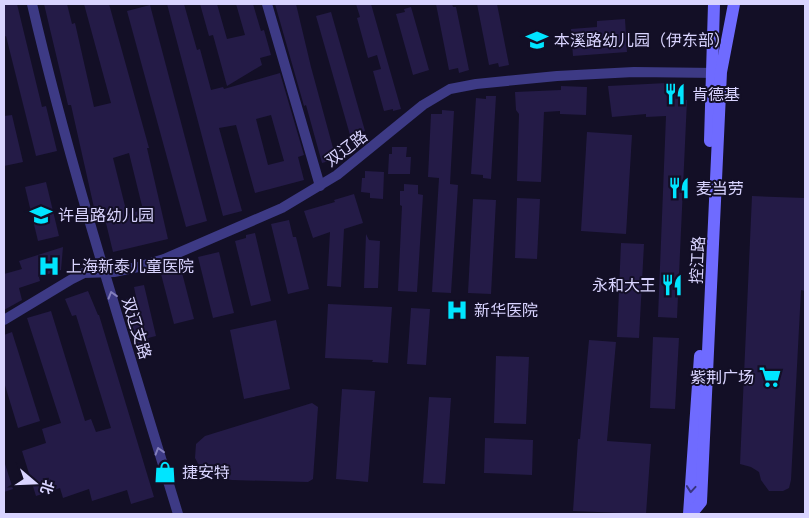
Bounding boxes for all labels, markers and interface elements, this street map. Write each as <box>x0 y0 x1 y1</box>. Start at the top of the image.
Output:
school or university icon: 本溪路幼儿园（伊东部） <box>524 27 550 53</box>
place label: 本溪路幼儿园（伊东部） <box>554 31 730 50</box>
restaurant icon: 肯德基 <box>662 81 688 107</box>
place label: 肯德基 <box>692 85 740 104</box>
street label: 双辽路 <box>321 126 371 170</box>
restaurant icon: 麦当劳 <box>666 175 692 201</box>
place label: 麦当劳 <box>696 179 744 198</box>
school or university icon: 许昌路幼儿园 <box>28 202 54 228</box>
place label: 许昌路幼儿园 <box>58 206 154 225</box>
street label: 控江路 <box>687 236 708 284</box>
hospital icon: 上海新泰儿童医院 <box>36 253 62 279</box>
place label: 上海新泰儿童医院 <box>66 257 194 276</box>
restaurant icon: 永和大王 <box>659 272 685 298</box>
place label: 永和大王 <box>592 276 656 295</box>
one-way arrow <box>107 292 117 300</box>
street label: 双辽支路 <box>118 295 155 362</box>
hospital icon: 新华医院 <box>444 297 470 323</box>
place label: 新华医院 <box>474 301 538 320</box>
supermarket icon: 紫荆广场 <box>757 364 783 390</box>
place label: 紫荆广场 <box>690 368 754 387</box>
one-way arrow <box>154 447 164 455</box>
north arrow <box>10 458 60 508</box>
shop icon: 捷安特 <box>152 459 178 485</box>
place label: 捷安特 <box>182 463 230 482</box>
text: 北 <box>37 478 57 496</box>
one-way arrow <box>685 486 696 494</box>

